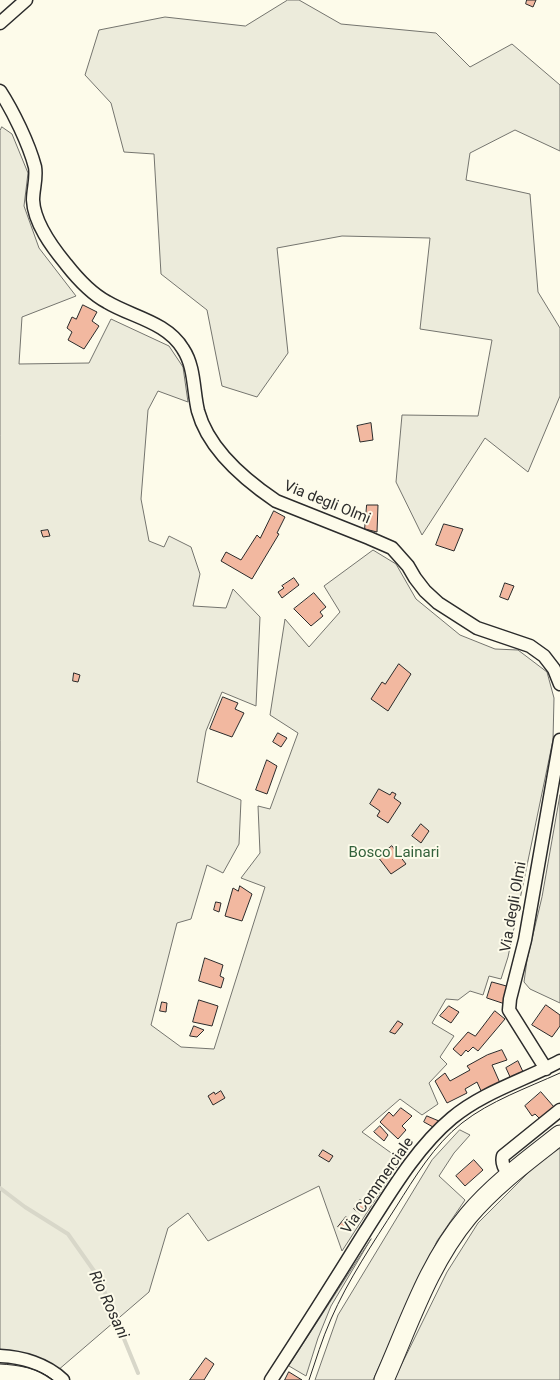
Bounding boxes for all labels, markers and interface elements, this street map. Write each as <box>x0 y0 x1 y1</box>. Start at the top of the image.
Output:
street label: Via degli Olmi <box>281 477 373 529</box>
park label: Bosco Lainari <box>349 844 439 862</box>
street label: Via degli Olmi <box>497 860 531 954</box>
street label: Via Commerciale <box>338 1134 418 1238</box>
water label: Rio Rosani <box>84 1268 132 1342</box>

